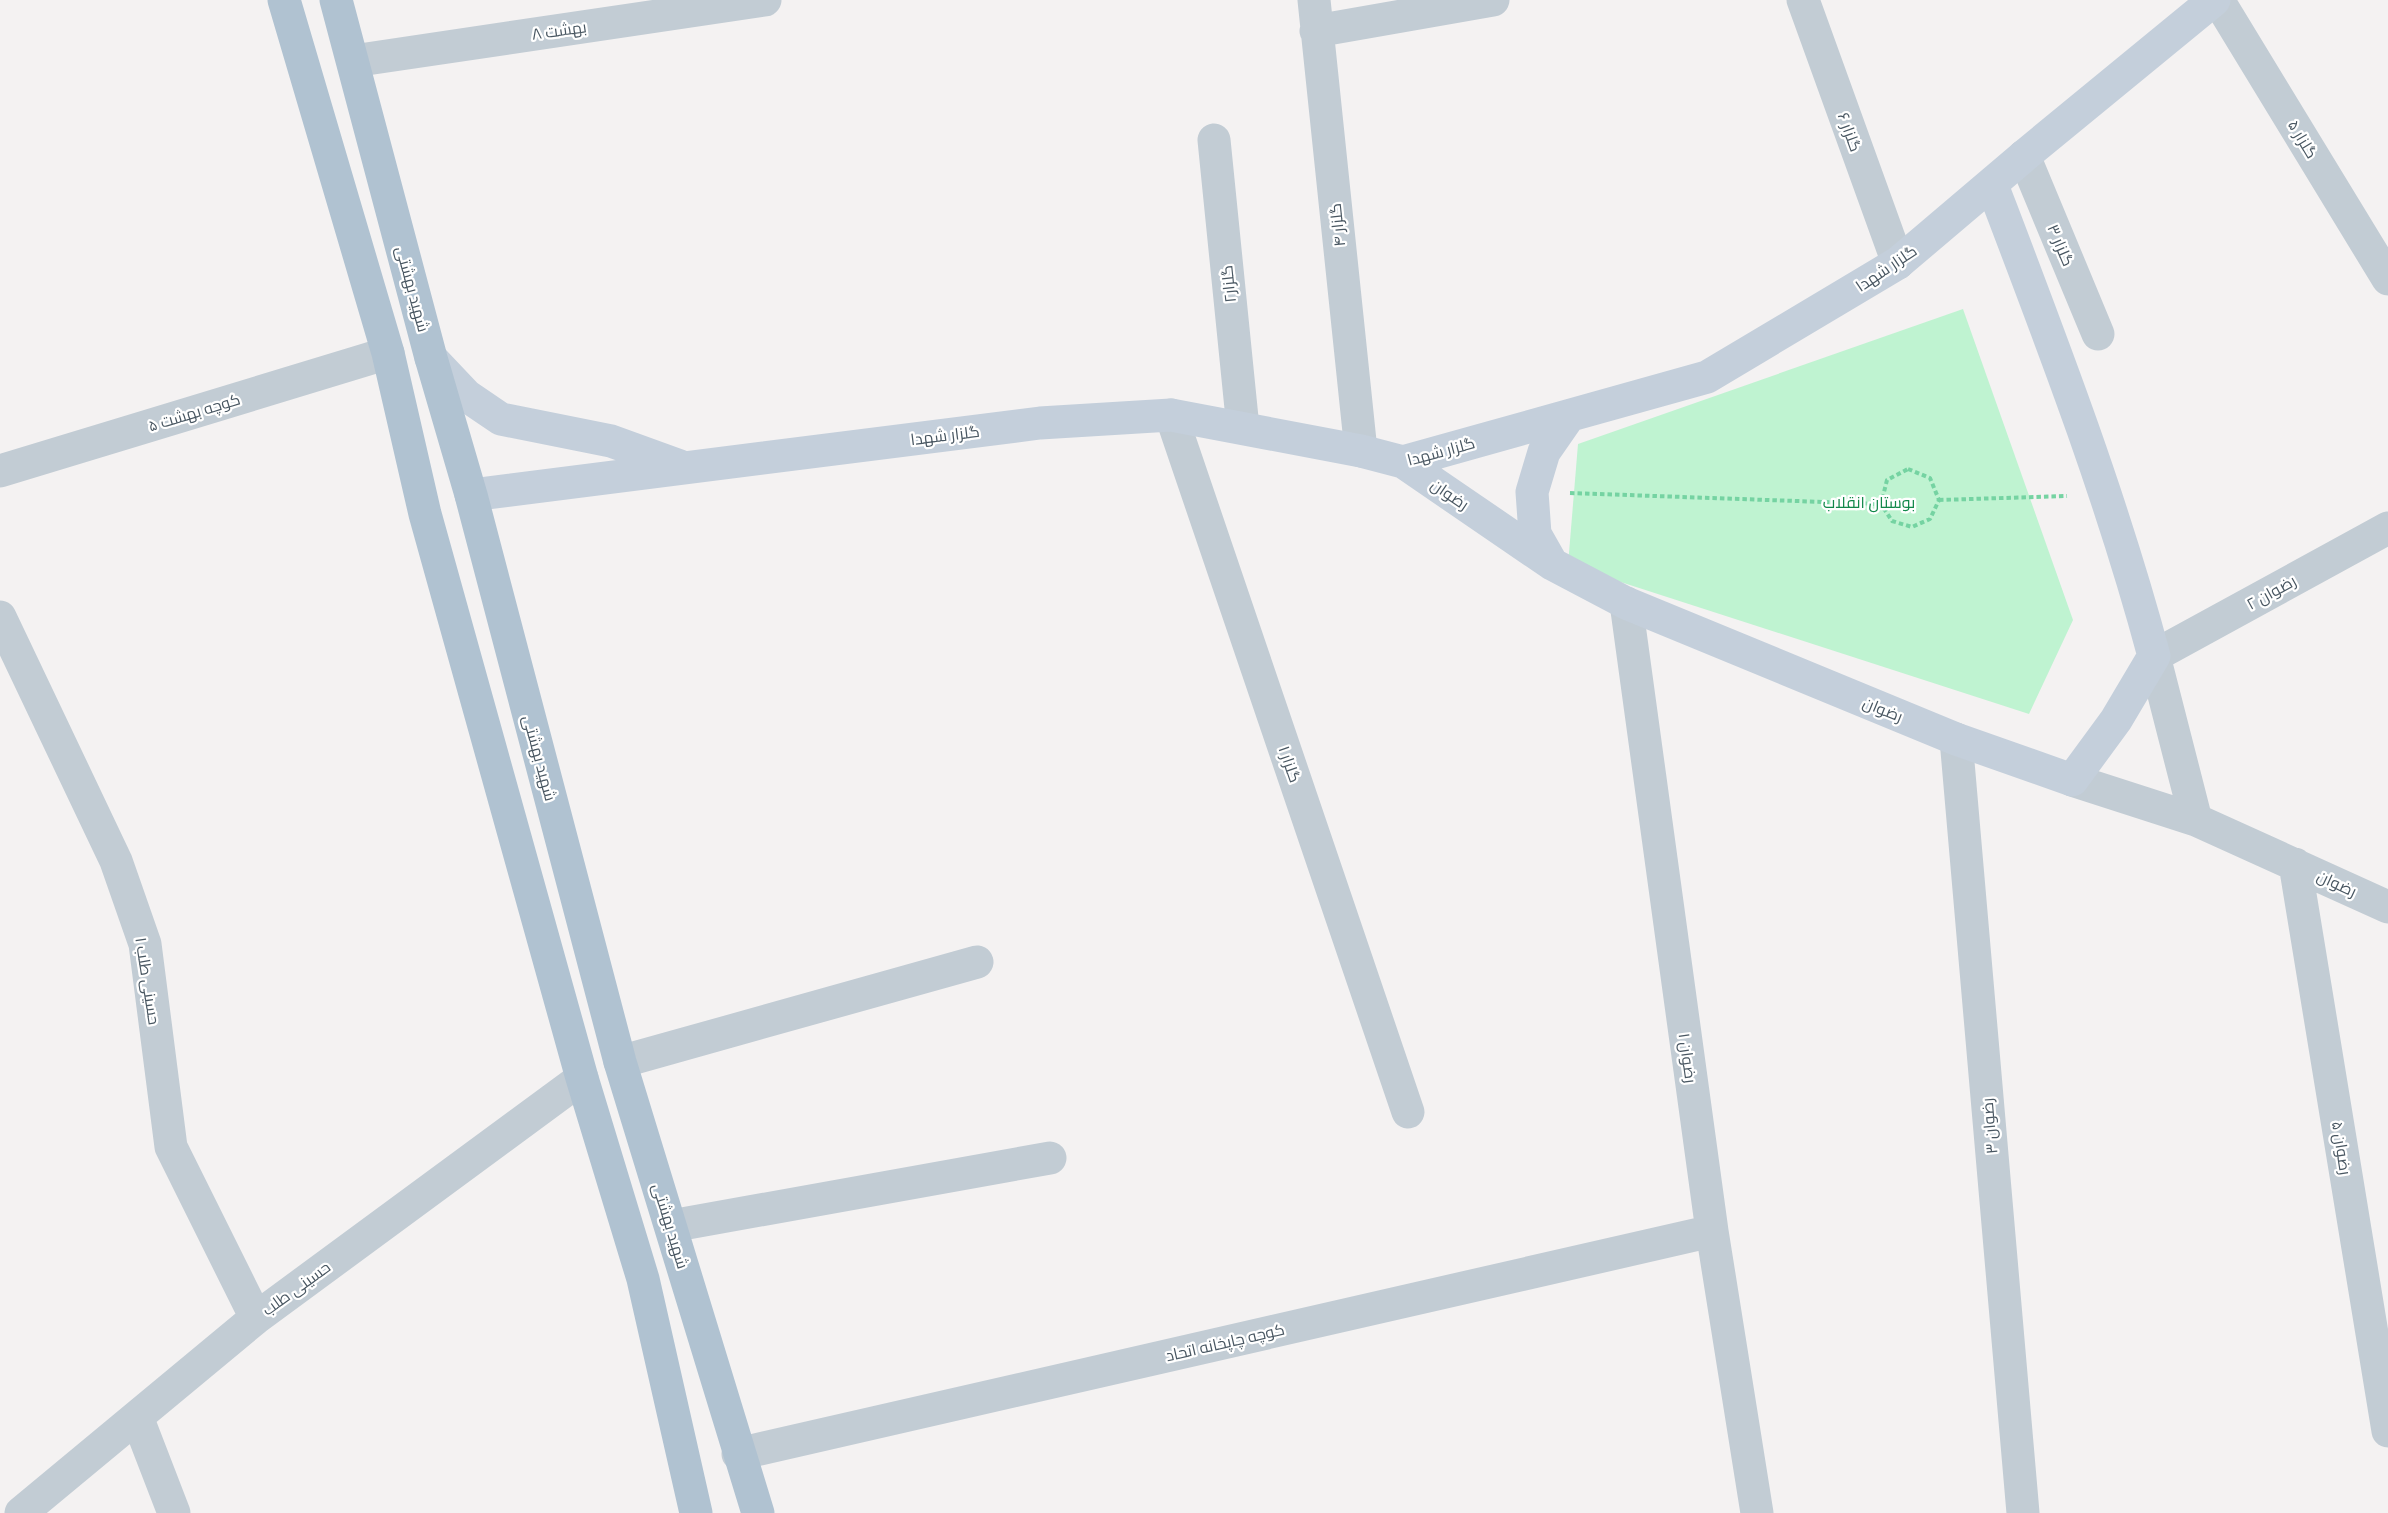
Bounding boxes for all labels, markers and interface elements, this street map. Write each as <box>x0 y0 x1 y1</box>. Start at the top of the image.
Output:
street label: بهشت ۸ <box>530 17 588 45</box>
street label: گلزار ۶ <box>1834 110 1865 154</box>
street label: گلزار ۵ <box>2284 117 2321 162</box>
street label: گلزار ۴ <box>1326 202 1349 247</box>
street label: گلزار ۳ <box>2043 221 2078 269</box>
street label: گلزار شهدا <box>1852 241 1921 297</box>
street label: شهید بهشتی <box>391 244 433 334</box>
street label: گلزار۲ <box>1217 264 1240 304</box>
street label: کوچه بهشت ۵ <box>146 389 243 437</box>
street label: گلزار شهدا <box>909 422 981 450</box>
street label: گلزار شهدا <box>1405 433 1477 471</box>
street label: رضوان <box>1427 475 1472 515</box>
park label: بوستان انقلاب <box>1823 493 1915 513</box>
street label: رضوان ۲ <box>2243 571 2300 615</box>
street label: رضوان <box>1860 693 1906 727</box>
street label: شهید بهشتی <box>518 713 560 803</box>
street label: گلزار ۱ <box>1274 743 1305 785</box>
street label: رضوان <box>2314 866 2360 902</box>
street label: حسینی طلب ۱ <box>130 936 164 1026</box>
street label: رضوان ۱ <box>1674 1032 1700 1084</box>
street label: رضوان ۳ <box>1978 1097 2002 1155</box>
street label: رضوان ۵ <box>2327 1120 2355 1176</box>
street label: شهید بهشتی <box>648 1181 692 1271</box>
street label: حسینی طلب <box>258 1257 335 1320</box>
street label: کوچه چاپخانه اتحاد <box>1164 1320 1287 1367</box>

